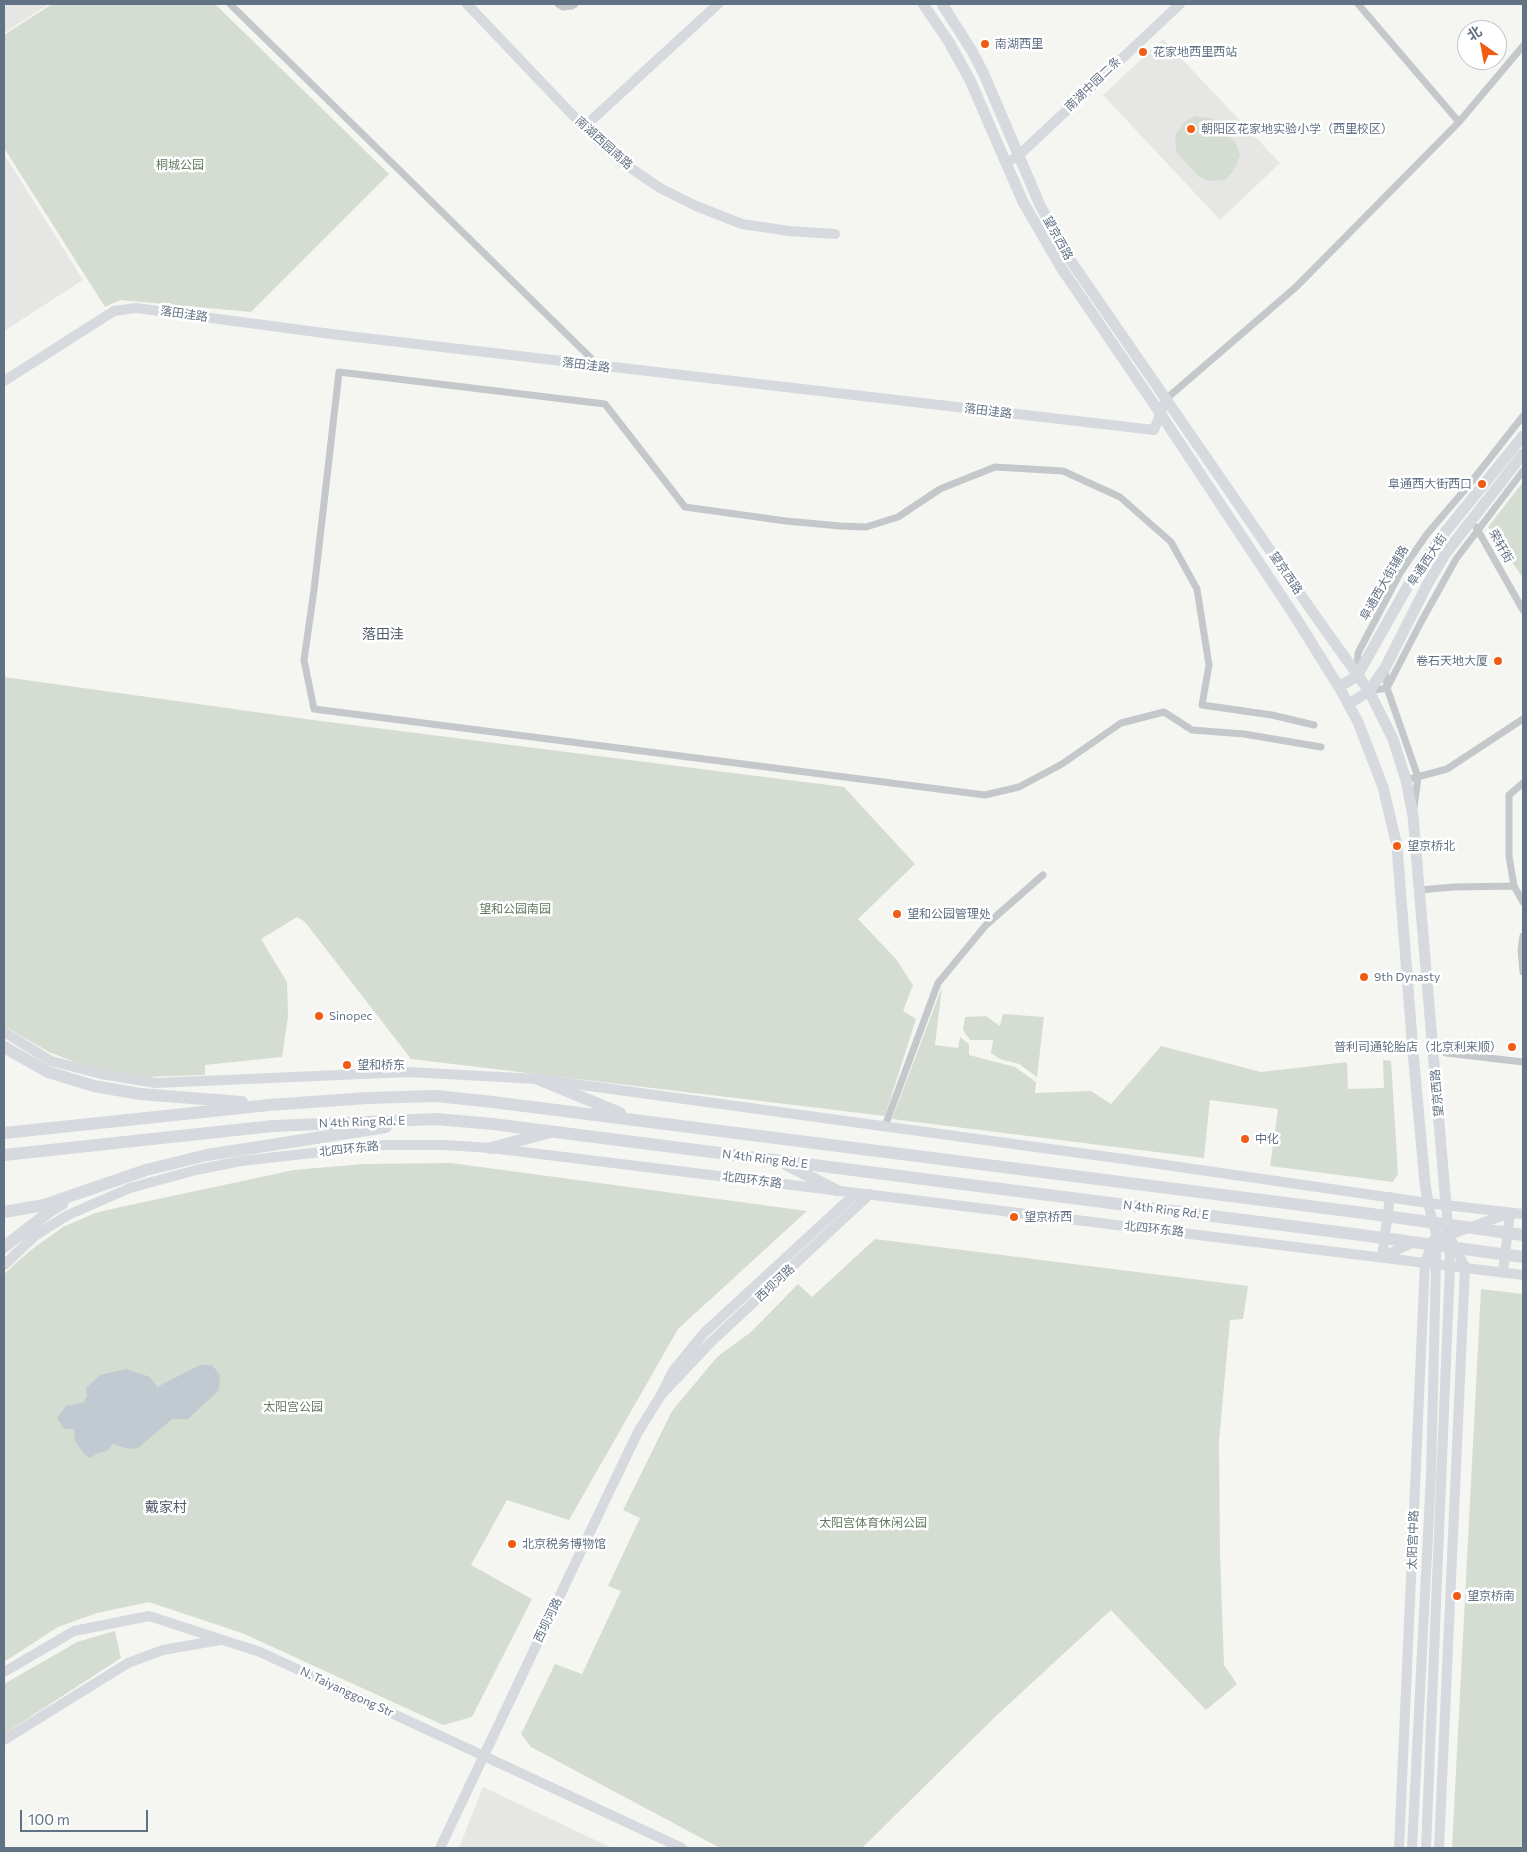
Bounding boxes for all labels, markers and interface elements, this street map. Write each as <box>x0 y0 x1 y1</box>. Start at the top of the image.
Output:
north arrow <box>1457 20 1507 70</box>
text: 北 <box>1464 22 1485 44</box>
place label: 南湖西里 <box>995 37 1043 51</box>
marker: 南湖西里 <box>979 38 991 50</box>
place label: 花家地西里西站 <box>1153 45 1237 59</box>
marker: 花家地西里西站 <box>1137 46 1149 58</box>
street label: 南湖中园二条 <box>1062 54 1124 114</box>
street label: 南湖西园南路 <box>572 114 636 172</box>
place label: 朝阳区花家地实验小学（西里校区） <box>1201 122 1393 136</box>
marker: 朝阳区花家地实验小学（西里校区） <box>1185 123 1197 135</box>
park label: 桐城公园 <box>156 158 204 172</box>
street label: 望京西路 <box>1040 214 1076 262</box>
street label: 落田洼路 <box>159 304 209 324</box>
street label: 落田洼路 <box>561 355 611 375</box>
street label: 落田洼路 <box>963 401 1013 421</box>
place label: 阜通西大街西口 <box>1388 477 1472 491</box>
marker: 阜通西大街西口 <box>1476 478 1488 490</box>
street label: 荣轩街 <box>1486 527 1516 565</box>
street label: 阜通西大街 <box>1404 531 1450 589</box>
street label: 阜通西大街辅路 <box>1357 543 1411 623</box>
street label: 望京西路 <box>1267 549 1305 597</box>
district label: 落田洼 <box>362 626 404 642</box>
place label: 卷石天地大厦 <box>1416 654 1488 668</box>
marker: 卷石天地大厦 <box>1492 655 1504 667</box>
place label: 望京桥北 <box>1407 839 1455 853</box>
marker: 望京桥北 <box>1391 840 1403 852</box>
park label: 望和公园南园 <box>479 902 551 916</box>
place label: 望和公园管理处 <box>907 907 991 921</box>
marker: 望和公园管理处 <box>891 908 903 920</box>
place label: 9th Dynasty <box>1374 970 1440 984</box>
marker: 9th Dynasty <box>1358 971 1370 983</box>
place label: Sinopec <box>329 1009 373 1023</box>
marker: Sinopec <box>313 1010 325 1022</box>
place label: 普利司通轮胎店（北京利来顺） <box>1334 1040 1502 1054</box>
marker: 普利司通轮胎店（北京利来顺） <box>1506 1041 1518 1053</box>
place label: 望和桥东 <box>357 1058 405 1072</box>
marker: 望和桥东 <box>341 1059 353 1071</box>
street label: 望京西路 <box>1428 1068 1446 1118</box>
street label: N 4th Ring Rd. E <box>319 1113 405 1131</box>
place label: 中化 <box>1255 1132 1279 1146</box>
marker: 中化 <box>1239 1133 1251 1145</box>
street label: 北四环东路 <box>318 1139 380 1159</box>
street label: N 4th Ring Rd. E <box>721 1147 809 1171</box>
street label: 北四环东路 <box>721 1169 783 1191</box>
street label: N 4th Ring Rd. E <box>1122 1198 1210 1222</box>
place label: 望京桥西 <box>1024 1210 1072 1224</box>
marker: 望京桥西 <box>1008 1211 1020 1223</box>
street label: 北四环东路 <box>1123 1219 1185 1239</box>
street label: 西坝河路 <box>753 1261 797 1305</box>
park label: 太阳宫公园 <box>263 1400 323 1414</box>
district label: 戴家村 <box>145 1499 187 1515</box>
street label: 太阳宫中路 <box>1405 1510 1421 1570</box>
park label: 太阳宫体育休闲公园 <box>819 1516 927 1530</box>
place label: 北京税务博物馆 <box>522 1537 606 1551</box>
marker: 北京税务博物馆 <box>506 1538 518 1550</box>
place label: 望京桥南 <box>1467 1589 1515 1603</box>
marker: 望京桥南 <box>1451 1590 1463 1602</box>
street label: 西坝河路 <box>531 1595 565 1645</box>
street label: N. Taiyanggong Str <box>298 1664 396 1720</box>
scale bar <box>22 1800 150 1832</box>
text: 100 m <box>28 1810 70 1828</box>

